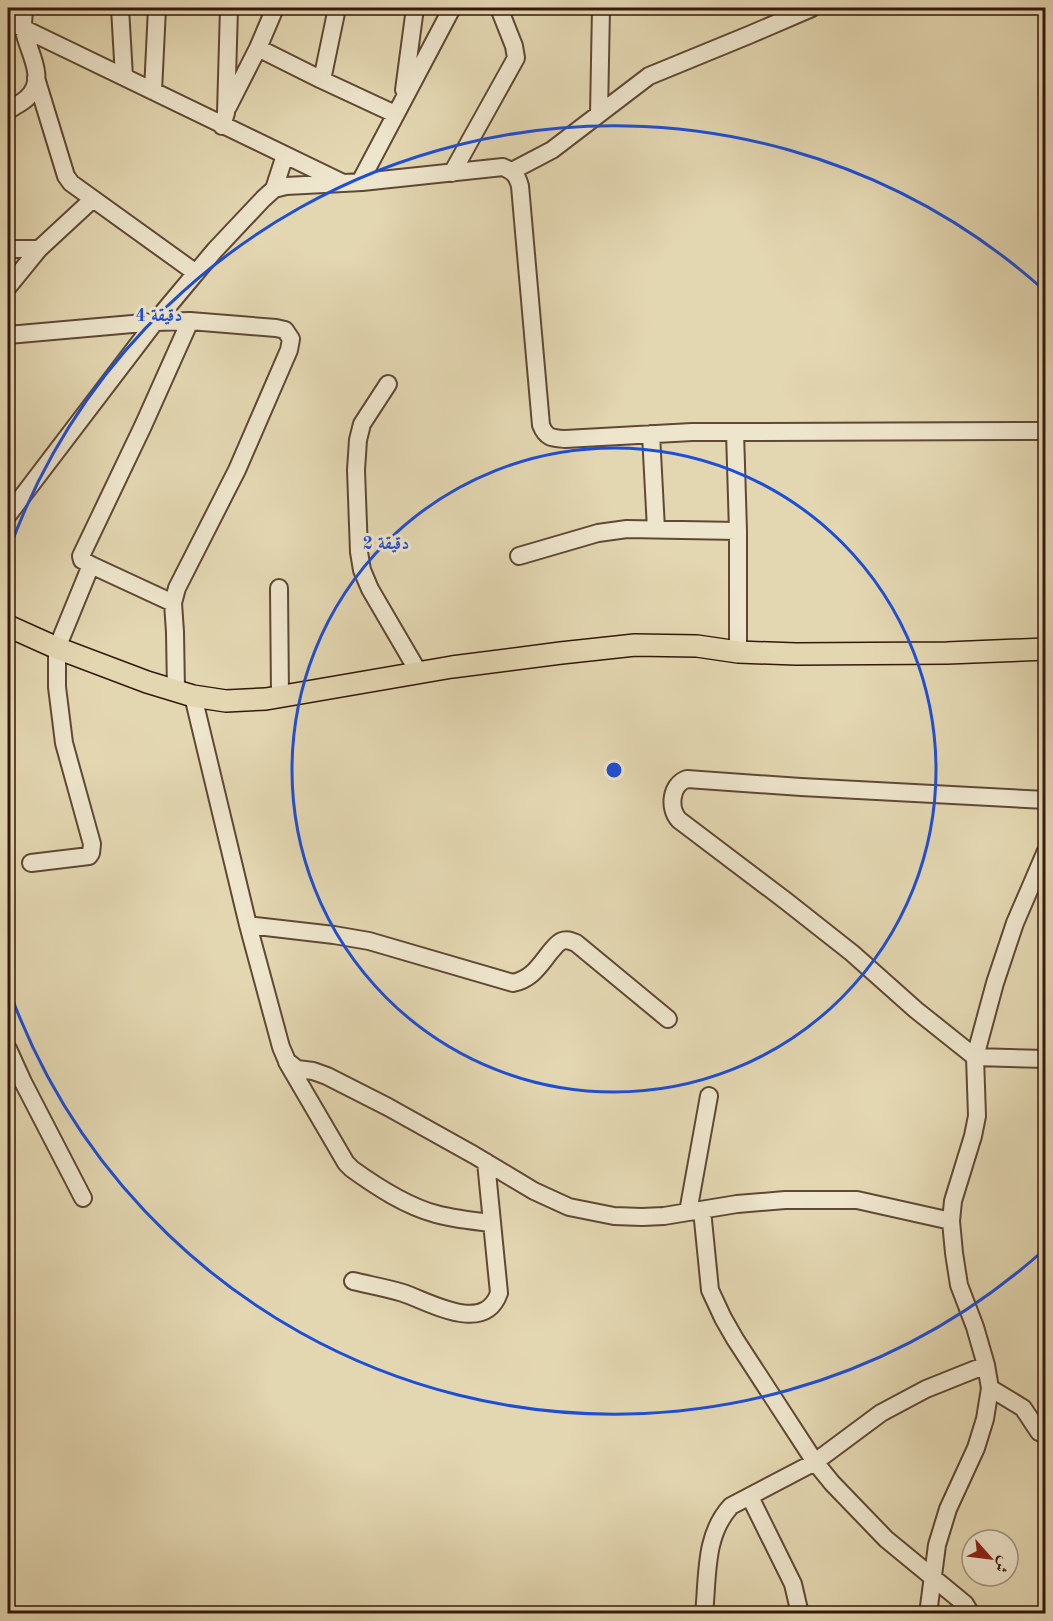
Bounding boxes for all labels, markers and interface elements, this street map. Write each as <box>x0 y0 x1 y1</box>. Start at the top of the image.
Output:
text: 4 دقيقة <box>136 307 182 325</box>
text: 2 دقيقة <box>363 535 409 553</box>
centre of rings <box>604 760 624 780</box>
north arrow <box>960 1528 1020 1588</box>
text: ش <box>991 1553 1012 1575</box>

